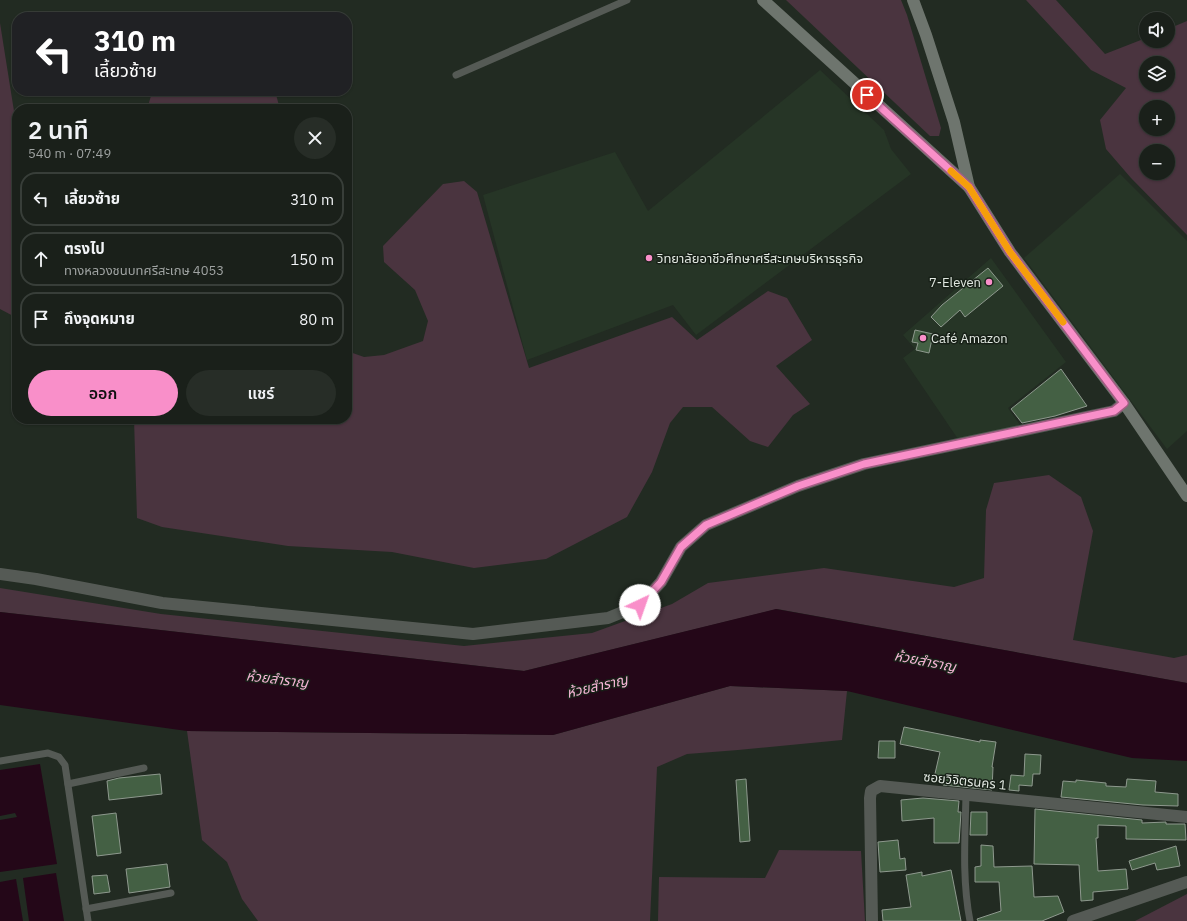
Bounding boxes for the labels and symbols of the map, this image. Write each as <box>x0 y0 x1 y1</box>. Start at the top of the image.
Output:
pin <box>850 78 884 112</box>
place label: วิทยาลัยอาชีวศึกษาศรีสะเกษบริหารธุรกิจ <box>657 250 863 267</box>
marker: วิทยาลัยอาชีวศึกษาศรีสะเกษบริหารธุรกิจ <box>644 253 654 263</box>
place label: 7-Eleven <box>929 274 981 291</box>
marker: 7-Eleven <box>984 277 994 287</box>
place label: Café Amazon <box>931 330 1008 347</box>
marker: Café Amazon <box>918 333 928 343</box>
position arrow <box>619 584 661 626</box>
water label: ห้วยสำราญ <box>893 646 959 676</box>
water label: ห้วยสำราญ <box>245 666 310 692</box>
water label: ห้วยสำราญ <box>565 670 631 702</box>
street label: ซอยวิจิตรนคร 1 <box>923 768 1008 794</box>

